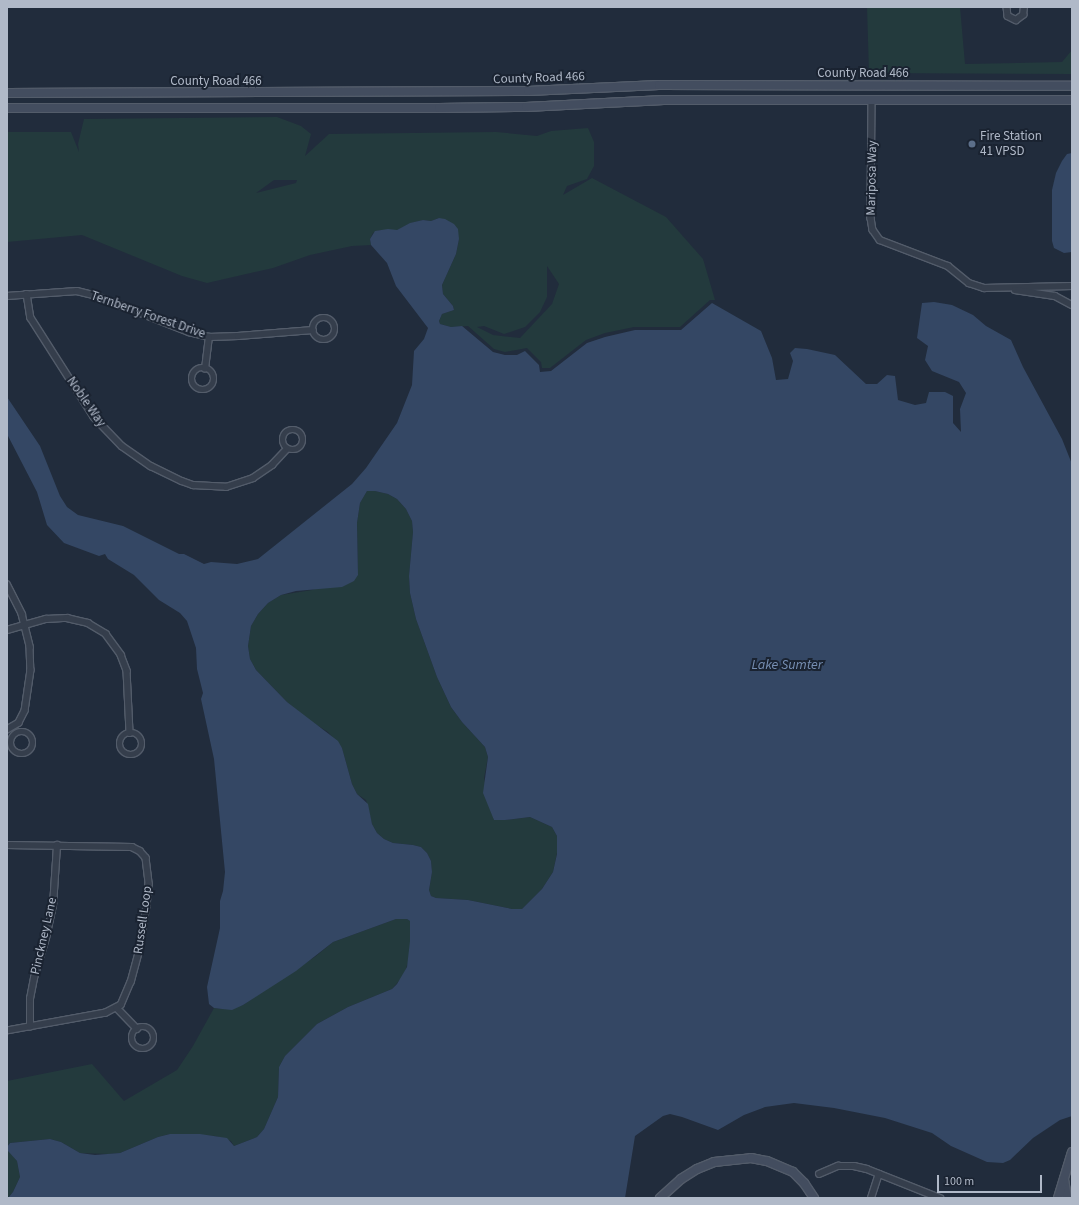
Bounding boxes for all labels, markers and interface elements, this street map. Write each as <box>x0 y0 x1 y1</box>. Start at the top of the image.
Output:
street label: County Road 466 <box>817 65 909 81</box>
street label: County Road 466 <box>493 69 585 87</box>
street label: County Road 466 <box>170 73 262 89</box>
place label: Fire Station 41 VPSD <box>980 129 1042 160</box>
marker: Fire Station 41 VPSD <box>967 139 977 149</box>
street label: Mariposa Way <box>864 140 880 216</box>
street label: Ternberry Forest Drive <box>89 288 207 342</box>
street label: Noble Way <box>63 374 109 430</box>
water label: Lake Sumter <box>751 657 823 673</box>
street label: Russell Loop <box>131 885 155 955</box>
street label: Pinckney Lane <box>28 896 60 976</box>
scale bar <box>939 1167 1044 1193</box>
text: 100 m <box>944 1173 974 1190</box>

